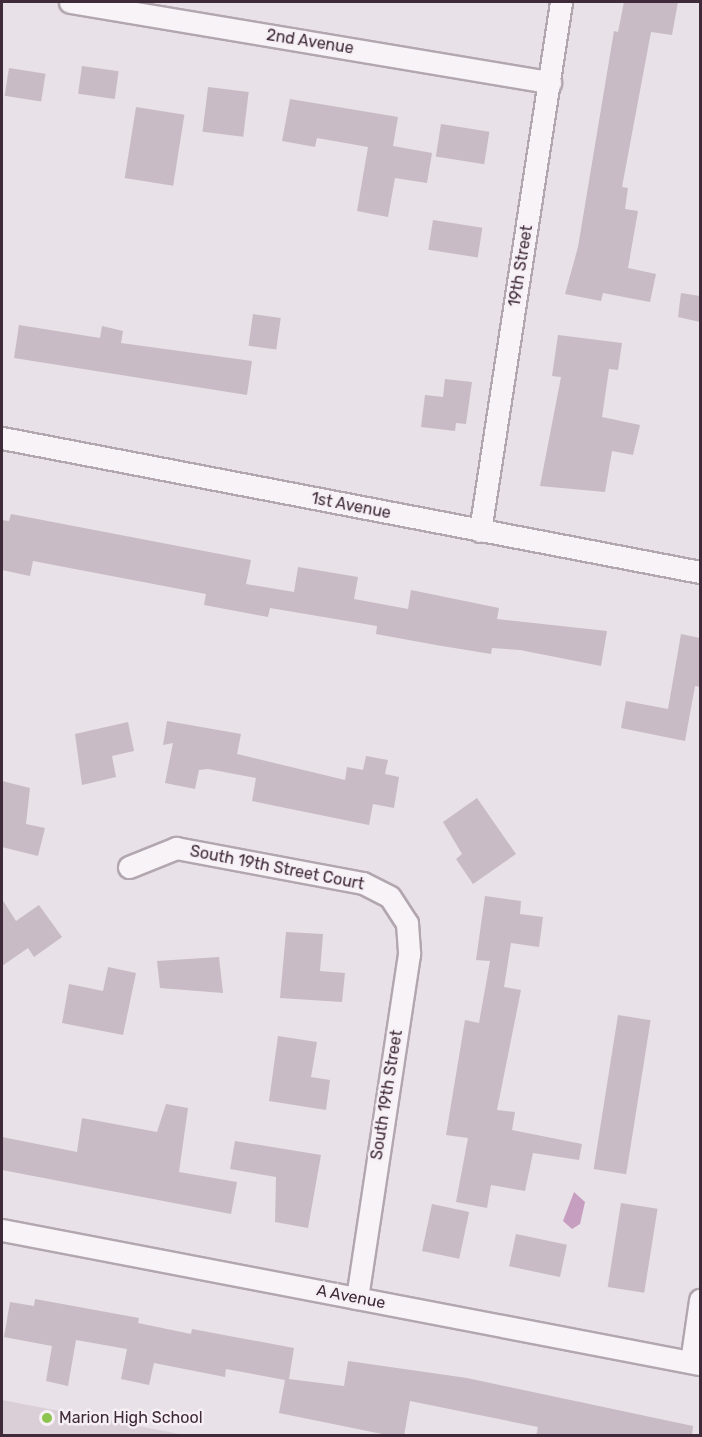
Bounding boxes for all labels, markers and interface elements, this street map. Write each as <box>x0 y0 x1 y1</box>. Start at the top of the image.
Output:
street label: 2nd Avenue <box>265 26 355 58</box>
street label: 19th Street <box>505 224 537 308</box>
street label: 1st Avenue <box>309 489 393 523</box>
street label: South 19th Street Court <box>188 842 366 894</box>
street label: South 19th Street <box>367 1029 407 1161</box>
street label: A Avenue <box>314 1281 388 1313</box>
place label: Marion High School <box>59 1408 203 1428</box>
marker: Marion High School <box>40 1411 54 1425</box>

